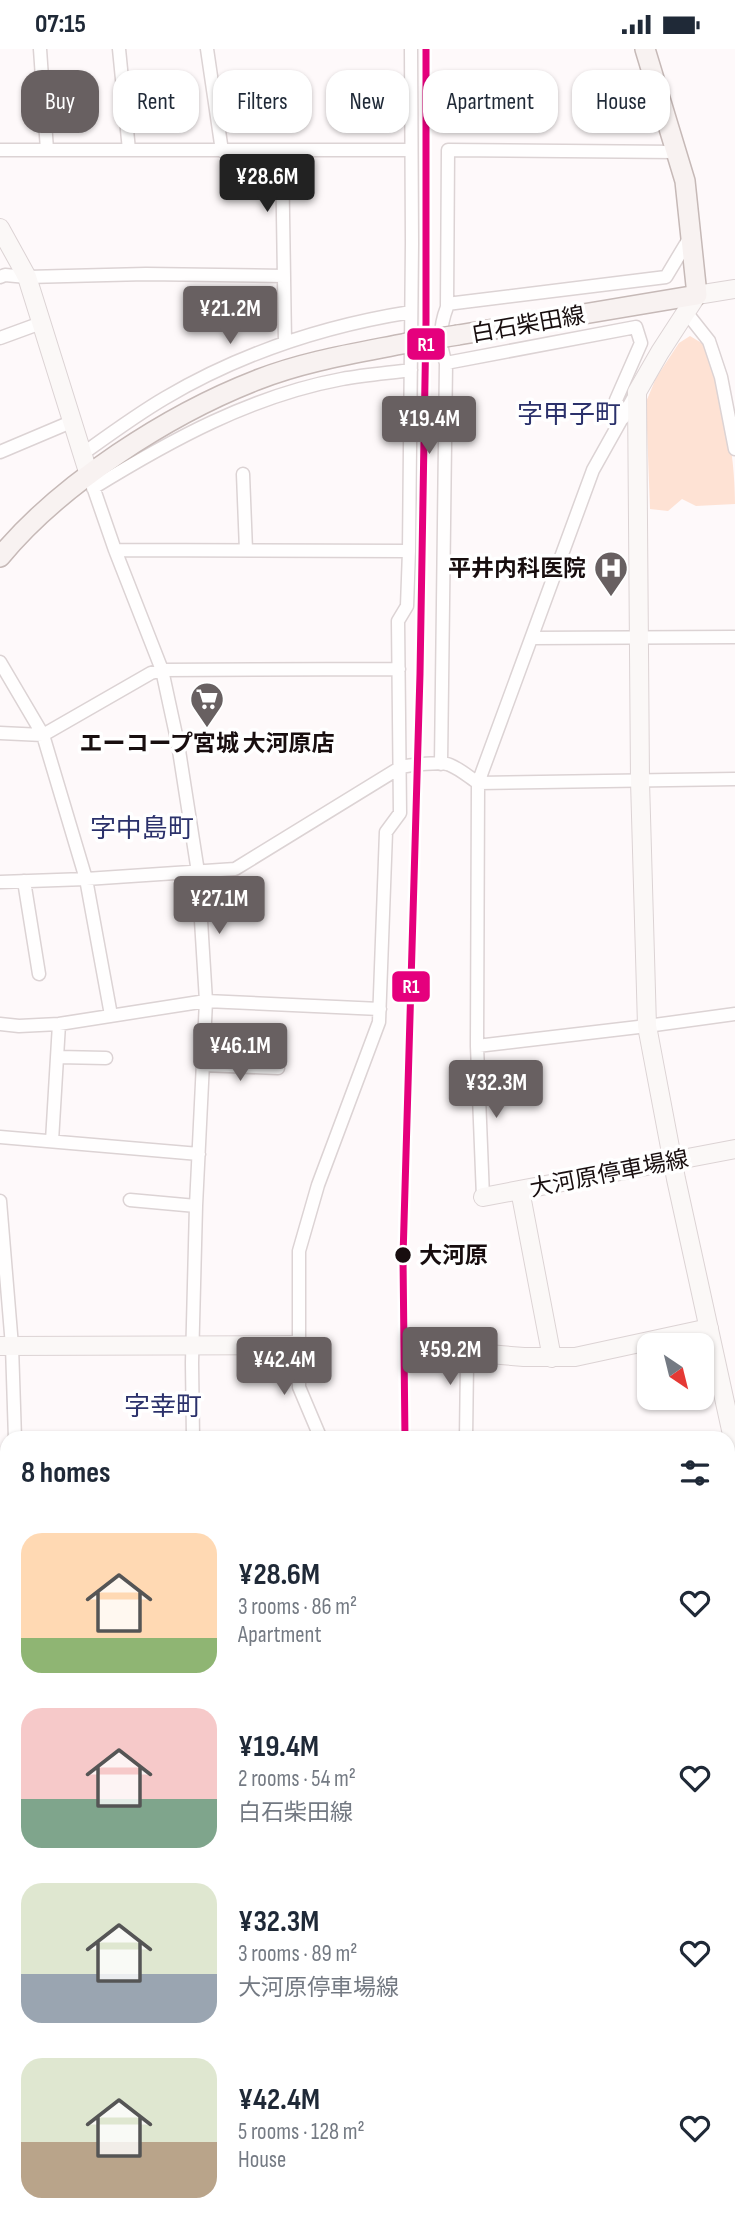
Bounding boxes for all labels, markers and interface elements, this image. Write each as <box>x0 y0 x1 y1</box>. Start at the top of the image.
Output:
text: 07:15 <box>35 9 86 40</box>
chip: Buy <box>21 70 99 133</box>
chip: Rent <box>113 70 199 133</box>
chip: Filters <box>213 70 312 133</box>
chip: New <box>326 70 409 133</box>
chip: Apartment <box>423 70 558 133</box>
chip: House <box>572 70 670 133</box>
pin: ¥28.6M <box>210 155 324 214</box>
text: ¥28.6M <box>236 163 298 191</box>
pin: ¥21.2M <box>173 287 287 346</box>
text: ¥21.2M <box>199 295 261 323</box>
street label: 白石柴田線 <box>469 301 587 349</box>
line badge: R1 <box>406 327 446 361</box>
text: R1 <box>418 334 435 357</box>
pin: ¥19.4M <box>372 397 486 456</box>
district label: 字甲子町 <box>517 400 621 431</box>
text: ¥19.4M <box>398 405 460 433</box>
hospital icon: 平井内科医院 <box>592 549 630 598</box>
place label: 平井内科医院 <box>448 555 586 583</box>
supermarket icon: エーコープ宮城 大河原店 <box>188 680 226 729</box>
place label: エーコープ宮城 大河原店 <box>79 730 335 758</box>
district label: 字中島町 <box>90 814 194 845</box>
pin: ¥27.1M <box>162 877 276 936</box>
text: ¥27.1M <box>190 885 248 913</box>
line badge: R1 <box>391 970 431 1003</box>
text: R1 <box>403 976 420 999</box>
pin: ¥46.1M <box>183 1023 297 1083</box>
text: ¥46.1M <box>209 1032 271 1060</box>
pin: ¥32.3M <box>439 1061 553 1120</box>
text: ¥32.3M <box>465 1069 527 1097</box>
street label: 大河原停車場線 <box>527 1145 691 1203</box>
place label: 大河原 <box>419 1242 488 1270</box>
marker: 大河原 <box>393 1245 413 1265</box>
pin: ¥59.2M <box>393 1327 507 1387</box>
north arrow <box>637 1333 714 1411</box>
map controls <box>637 1333 714 1410</box>
text: ¥59.2M <box>419 1336 481 1364</box>
pin: ¥42.4M <box>227 1337 341 1397</box>
text: ¥42.4M <box>253 1346 315 1374</box>
district label: 字幸町 <box>124 1392 202 1423</box>
icon: filters <box>676 1454 714 1492</box>
text: 8 homes <box>21 1455 110 1491</box>
text: ¥28.6M <box>238 1557 320 1593</box>
icon: home <box>77 1561 161 1645</box>
icon: heart <box>676 1584 714 1622</box>
text: 3 rooms · 86 m² <box>238 1593 357 1621</box>
text: Apartment <box>238 1621 322 1649</box>
text: ¥19.4M <box>238 1729 319 1765</box>
icon: home <box>77 1736 161 1820</box>
icon: heart <box>676 1759 714 1797</box>
text: 2 rooms · 54 m² <box>238 1765 356 1793</box>
text: 白石柴田線 <box>238 1799 353 1827</box>
text: ¥32.3M <box>238 1904 319 1940</box>
icon: home <box>77 1911 161 1995</box>
icon: heart <box>676 1934 714 1972</box>
text: 3 rooms · 89 m² <box>238 1940 357 1968</box>
text: 大河原停車場線 <box>238 1974 399 2002</box>
text: ¥42.4M <box>238 2082 320 2118</box>
icon: home <box>77 2086 161 2170</box>
icon: heart <box>676 2109 714 2147</box>
text: 5 rooms · 128 m² <box>238 2118 365 2146</box>
text: House <box>238 2146 286 2174</box>

